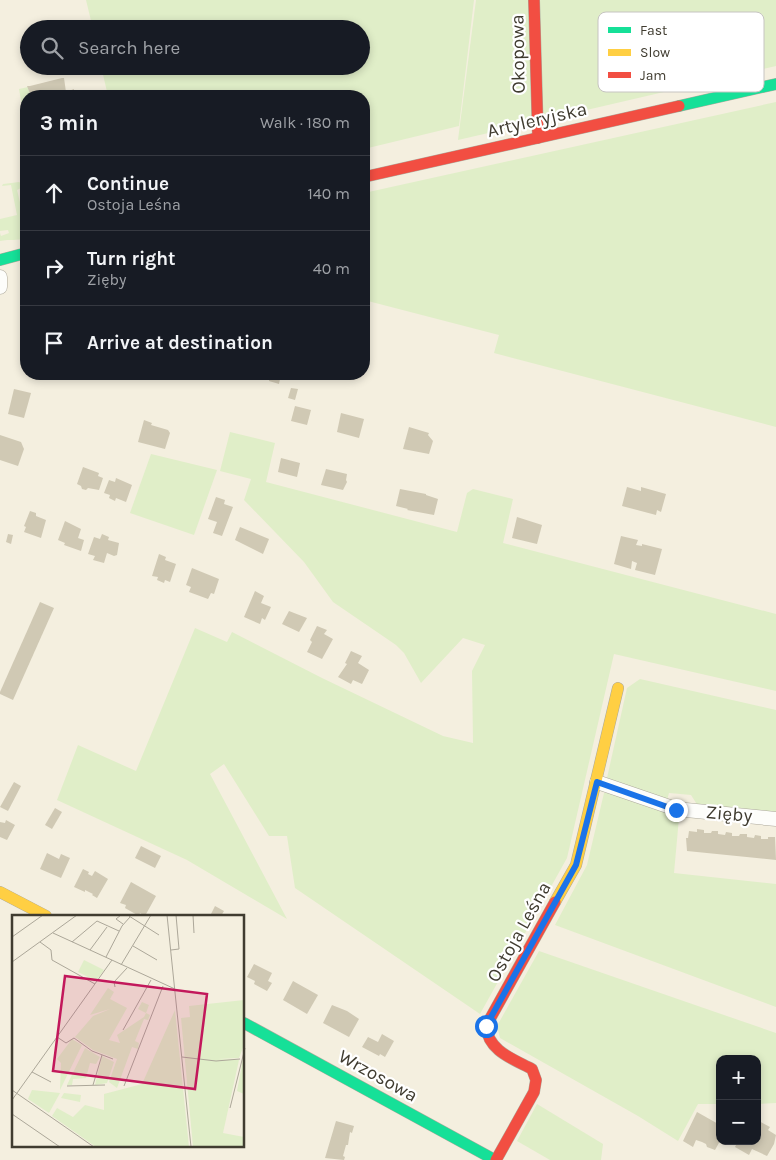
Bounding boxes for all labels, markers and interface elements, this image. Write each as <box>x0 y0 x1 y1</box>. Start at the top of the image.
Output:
legend <box>598 12 764 92</box>
street label: Okopowa <box>506 14 530 94</box>
search box <box>20 20 370 75</box>
text: Fast <box>640 22 667 39</box>
icon: search <box>38 34 66 62</box>
text: Search here <box>78 37 180 59</box>
text: Slow <box>640 44 670 61</box>
text: Jam <box>640 67 666 84</box>
street label: Artyleryjska <box>485 98 589 142</box>
text: 3 min <box>40 111 98 135</box>
text: Walk · 180 m <box>260 113 350 132</box>
text: Continue <box>87 173 169 195</box>
icon: ahead <box>40 179 68 207</box>
text: 140 m <box>308 184 350 203</box>
text: Ostoja Leśna <box>87 195 181 214</box>
text: Turn right <box>87 248 176 270</box>
icon: right <box>40 254 68 282</box>
text: 40 m <box>313 259 350 278</box>
text: Zięby <box>87 270 126 289</box>
icon: arrive <box>40 329 68 357</box>
text: Arrive at destination <box>87 332 273 354</box>
route end <box>665 799 688 822</box>
street label: Zięby <box>705 801 753 827</box>
street label: Ostoja Leśna <box>482 878 556 986</box>
inset map <box>12 915 245 1148</box>
route start <box>475 1015 498 1038</box>
street label: Wrzosowa <box>335 1045 421 1107</box>
map controls <box>716 1055 761 1145</box>
button: + <box>716 1055 761 1100</box>
button: − <box>716 1100 761 1145</box>

